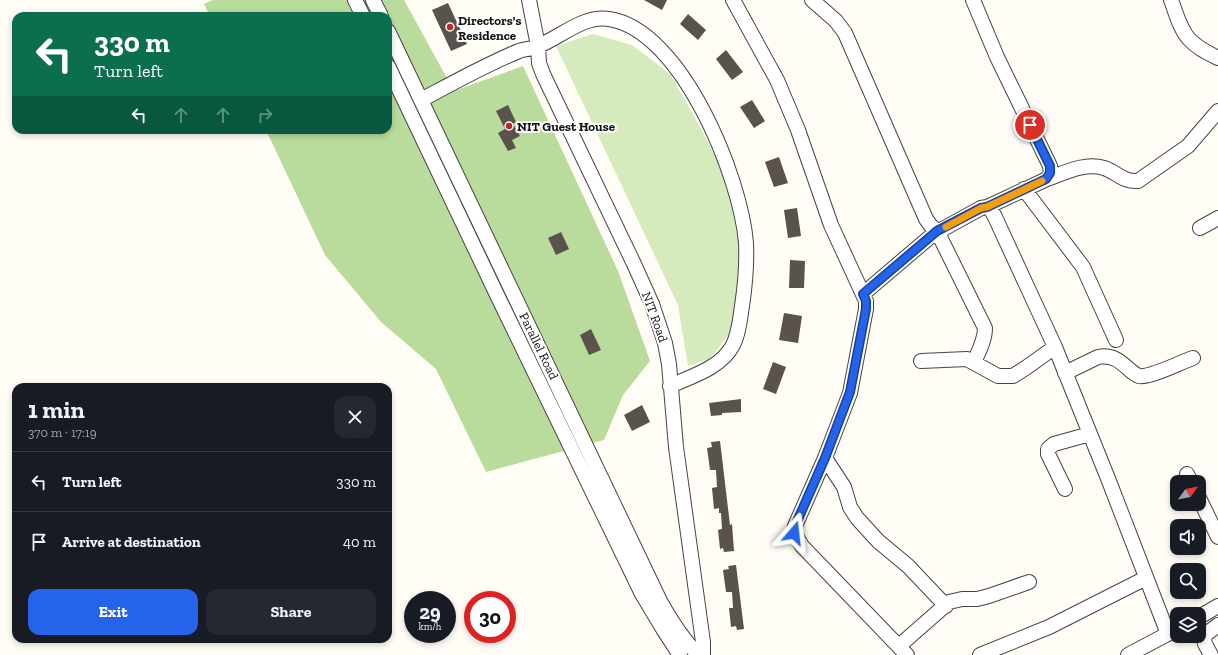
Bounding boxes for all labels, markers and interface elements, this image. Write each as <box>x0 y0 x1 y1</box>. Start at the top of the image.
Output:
place label: Directors's Residence <box>458 13 521 43</box>
marker: Directors's Residence <box>445 22 455 32</box>
text: 330 m <box>94 26 170 59</box>
icon: left <box>28 28 80 80</box>
text: Turn left <box>94 60 163 82</box>
icon: left <box>128 104 150 126</box>
icon: ahead <box>170 104 192 126</box>
icon: ahead <box>212 104 234 126</box>
icon: right <box>254 104 276 126</box>
pin <box>1013 108 1047 142</box>
icon: arrive <box>1019 114 1041 136</box>
place label: NIT Guest House <box>517 119 616 134</box>
marker: NIT Guest House <box>504 121 514 131</box>
street label: NIT Road <box>639 290 671 344</box>
street label: Parallel Road <box>516 310 562 382</box>
text: 1 min <box>28 395 85 424</box>
button: close <box>334 396 376 438</box>
text: 370 m · 17:19 <box>28 425 97 440</box>
icon: left <box>28 471 50 493</box>
text: Turn left <box>62 473 122 491</box>
text: 330 m <box>336 473 376 491</box>
north arrow <box>1170 475 1206 511</box>
map controls <box>1170 475 1206 643</box>
position arrow <box>773 512 815 554</box>
button: sound <box>1170 519 1206 555</box>
icon: arrive <box>28 531 50 553</box>
text: Arrive at destination <box>62 533 201 551</box>
text: 40 m <box>343 533 376 551</box>
button: search <box>1170 563 1206 599</box>
button: Exit <box>28 589 198 635</box>
button: Share <box>206 589 376 635</box>
speed limit sign: 30 <box>464 591 516 643</box>
text: 29 <box>419 600 441 624</box>
button: layers <box>1170 607 1206 643</box>
text: km/h <box>419 621 441 633</box>

